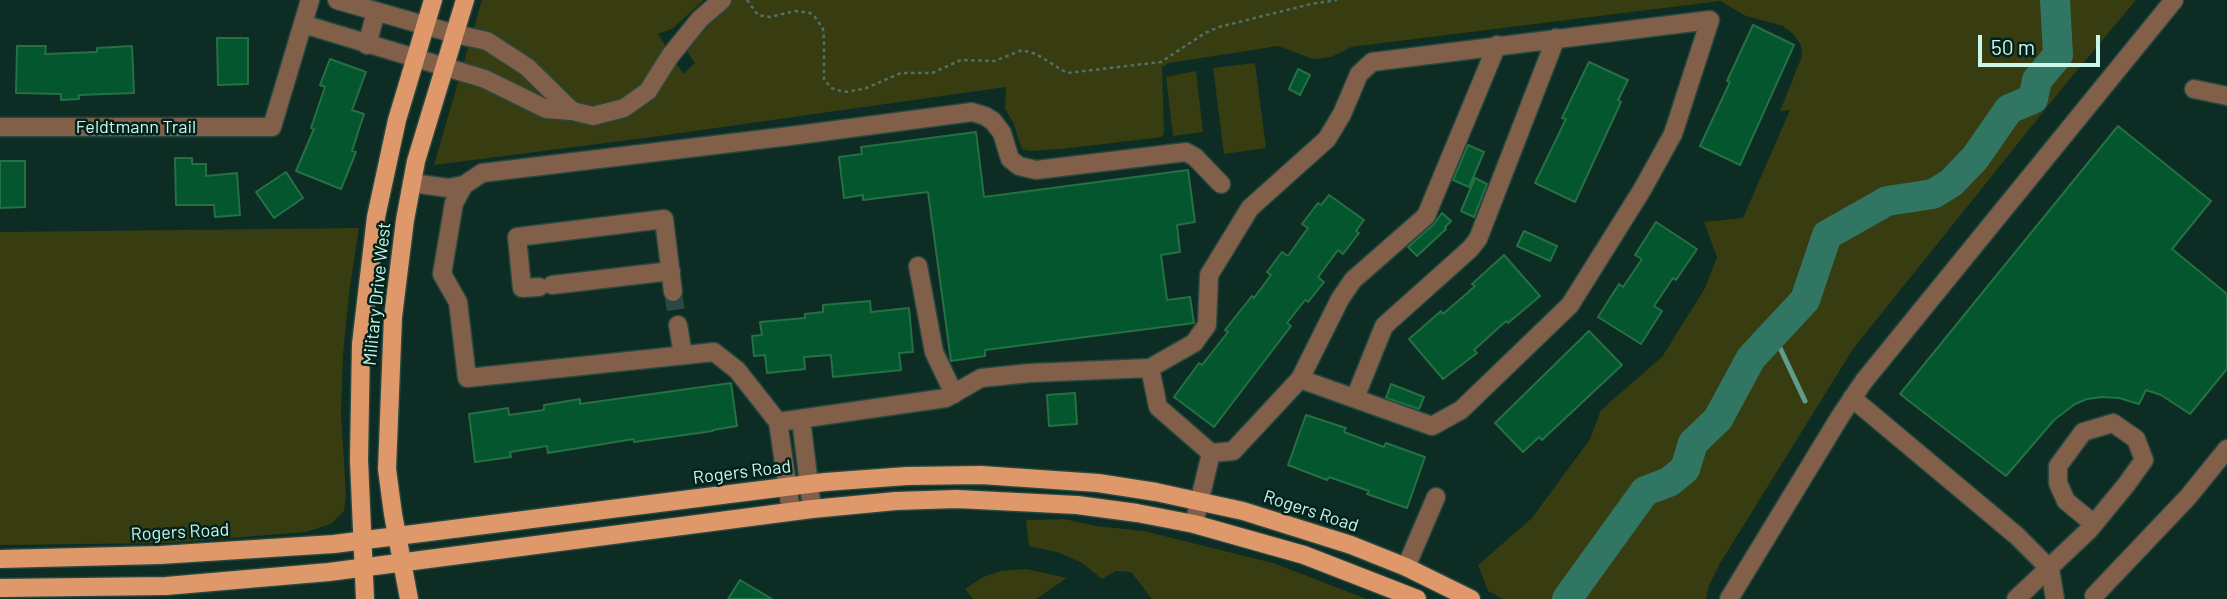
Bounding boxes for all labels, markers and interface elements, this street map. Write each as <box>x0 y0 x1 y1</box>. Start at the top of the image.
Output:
scale bar <box>1982 21 2104 65</box>
text: 50 m <box>1991 34 2035 59</box>
street label: Feldtmann Trail <box>76 116 196 138</box>
street label: Military Drive West <box>359 221 395 367</box>
street label: Rogers Road <box>692 455 792 489</box>
street label: Rogers Road <box>1261 486 1361 536</box>
street label: Rogers Road <box>130 519 230 545</box>

